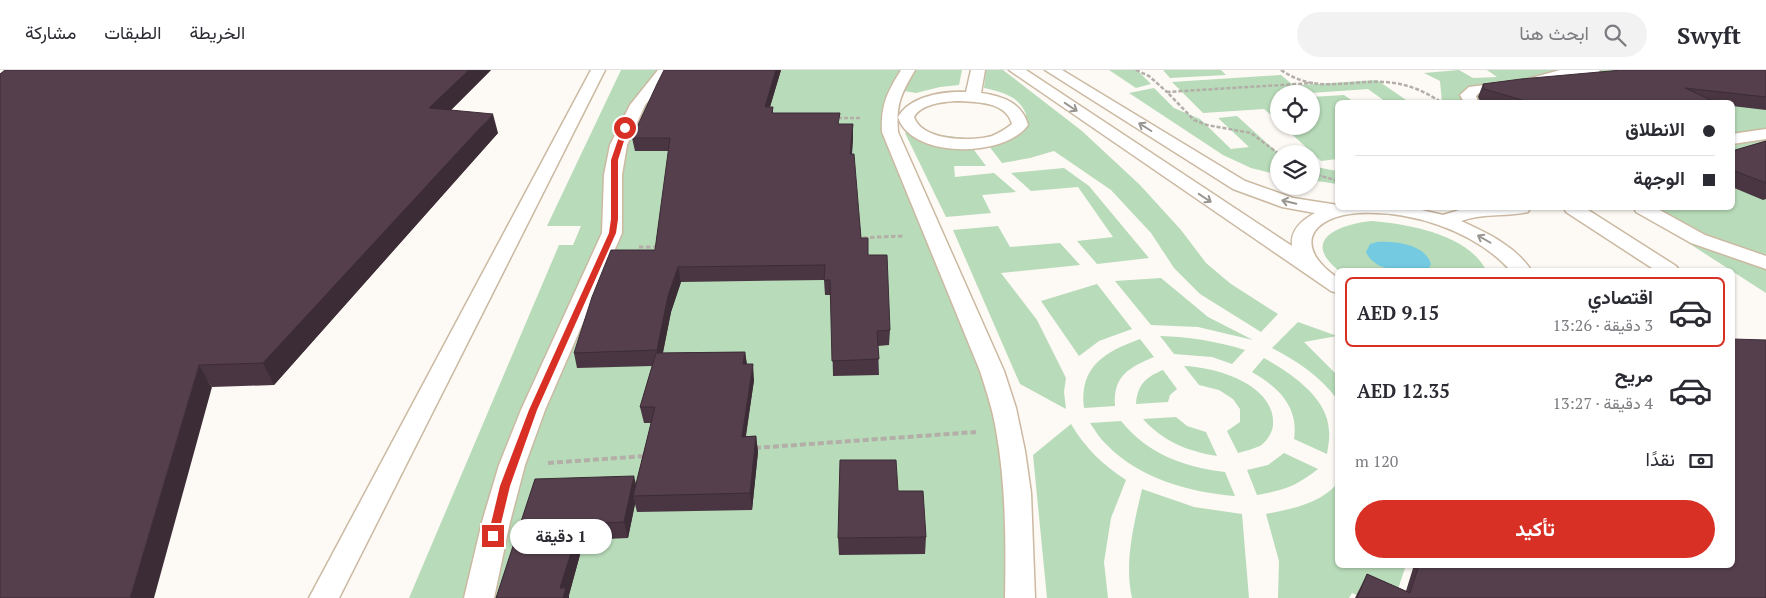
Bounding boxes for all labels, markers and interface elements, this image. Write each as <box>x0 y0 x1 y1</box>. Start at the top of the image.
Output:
search box <box>1297 12 1647 57</box>
text: Swyft <box>1677 19 1741 51</box>
text: مشاركة <box>25 20 76 44</box>
text: الطبقات <box>104 20 161 44</box>
text: الخريطة <box>189 20 245 44</box>
text: ابحث هنا <box>1519 20 1589 45</box>
icon: search <box>1601 21 1629 49</box>
map controls <box>1270 85 1320 195</box>
button: locate <box>1270 85 1320 135</box>
one-way arrow <box>1064 102 1078 112</box>
text: الانطلاق <box>1625 116 1685 141</box>
route start <box>614 117 636 139</box>
one-way arrow <box>1139 122 1153 132</box>
button: layers <box>1270 145 1320 195</box>
text: الوجهة <box>1633 165 1685 190</box>
one-way arrow <box>1198 193 1212 203</box>
one-way arrow <box>1281 197 1297 206</box>
one-way arrow <box>1477 234 1492 244</box>
text: اقتصادي <box>1588 284 1653 309</box>
icon: car <box>1668 290 1713 335</box>
text: AED 9.15 <box>1357 300 1439 325</box>
text: 3 دقيقة · 13:26 <box>1553 314 1653 336</box>
text: مريح <box>1615 362 1653 387</box>
icon: car <box>1668 368 1713 413</box>
text: AED 12.35 <box>1357 378 1450 403</box>
text: 4 دقيقة · 13:27 <box>1553 392 1653 414</box>
text: نقدًا <box>1646 446 1675 471</box>
icon: cash <box>1687 447 1715 475</box>
text: 120 m <box>1355 450 1398 472</box>
button: تأكيد <box>1355 500 1715 558</box>
callout: 1 دقيقة <box>510 518 613 554</box>
route end <box>482 525 504 547</box>
text: 1 دقيقة <box>535 525 587 547</box>

